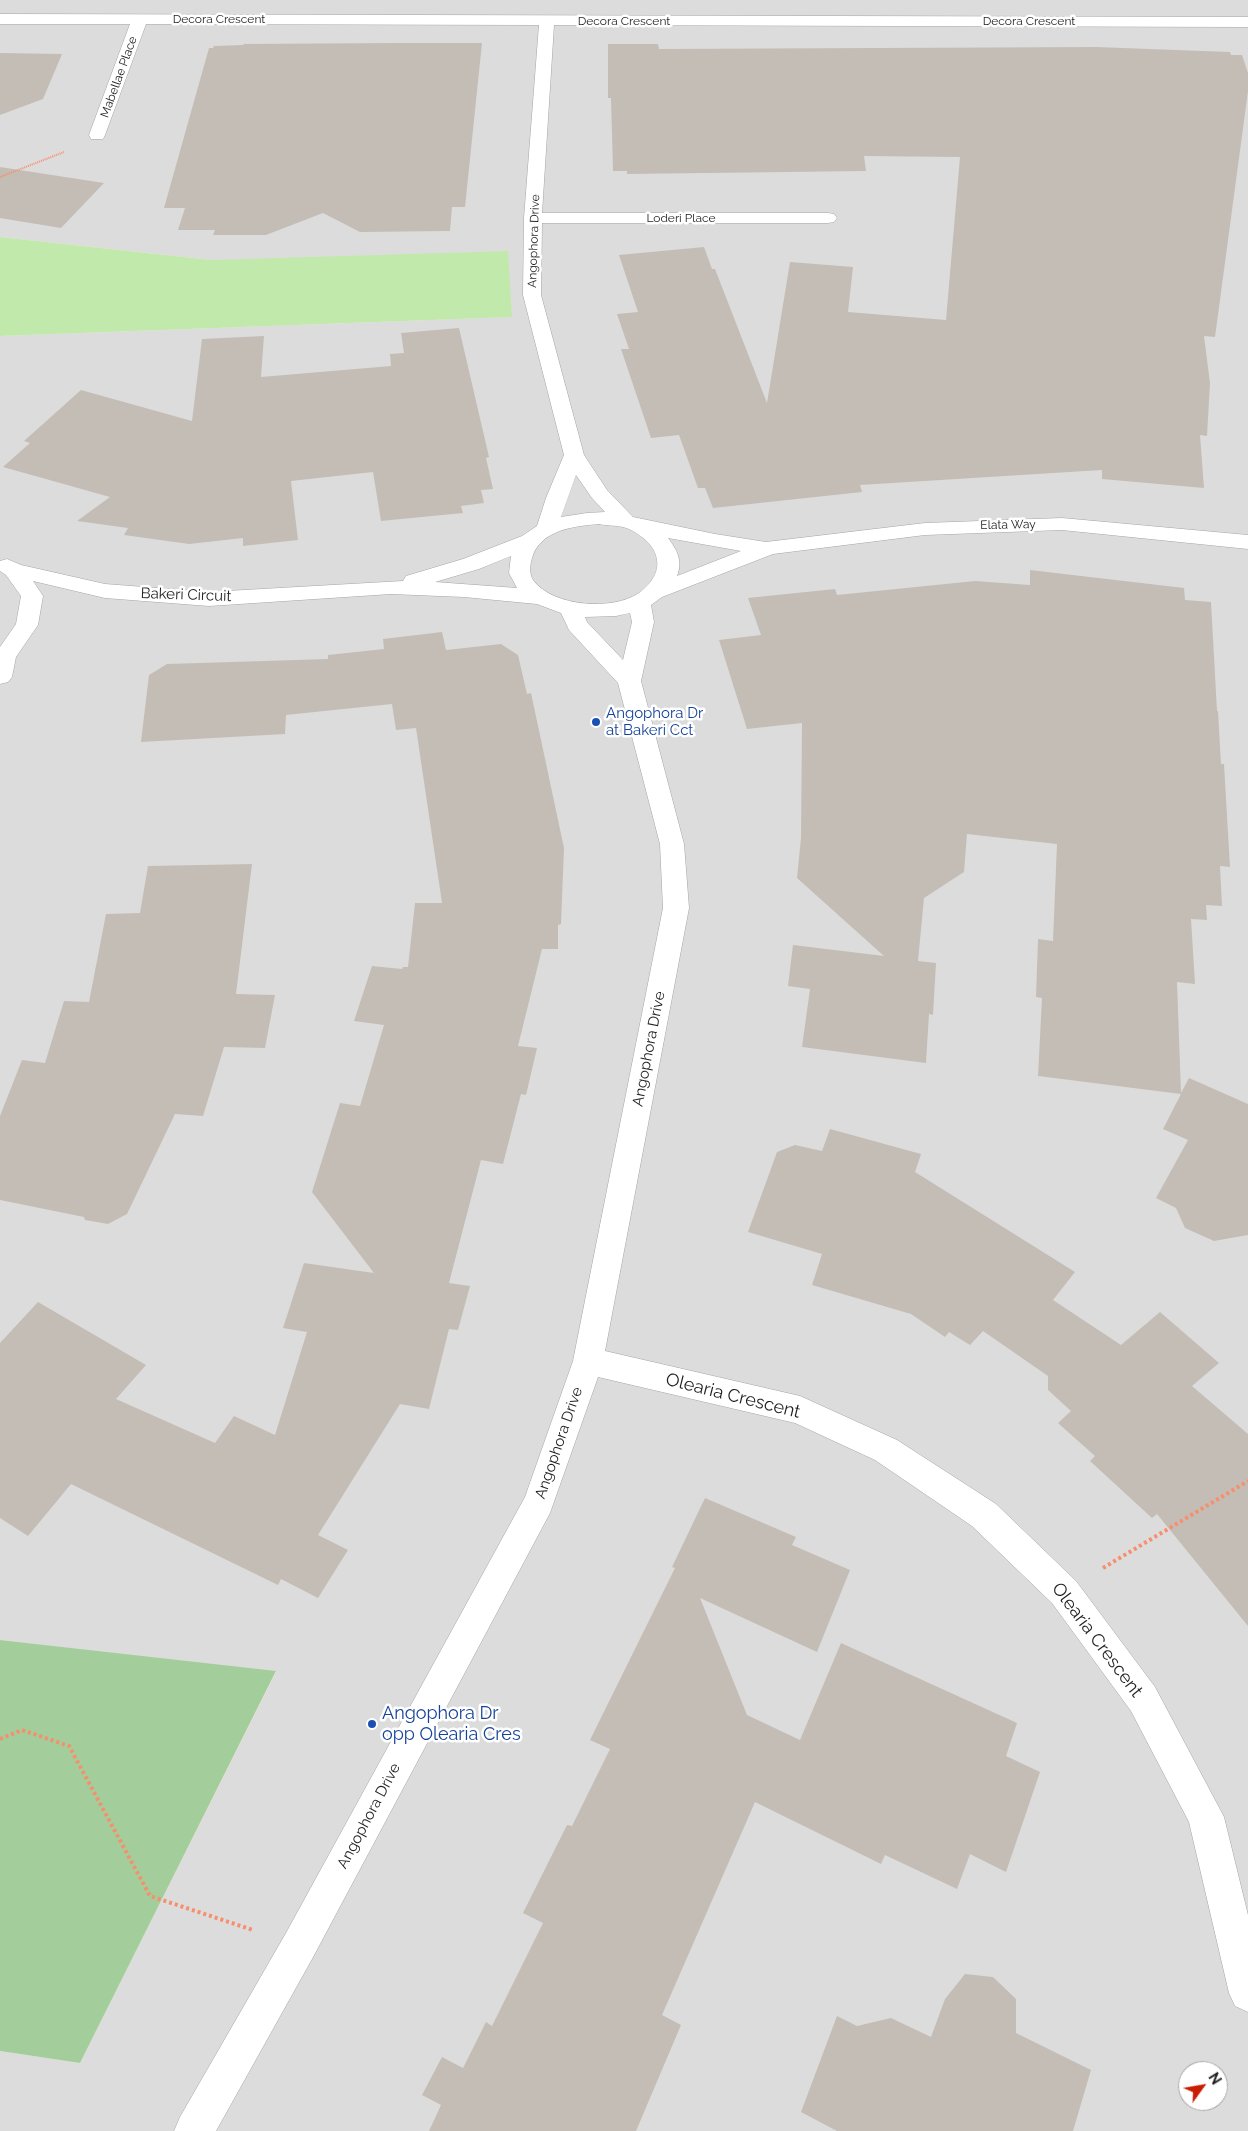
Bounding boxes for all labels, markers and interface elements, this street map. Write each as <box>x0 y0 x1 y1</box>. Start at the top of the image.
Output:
street label: Decora Crescent <box>173 12 265 26</box>
street label: Decora Crescent <box>578 14 670 28</box>
street label: Decora Crescent <box>983 14 1075 28</box>
street label: Mabellae Place <box>98 34 140 120</box>
street label: Angophora Drive <box>525 194 543 288</box>
street label: Loderi Place <box>646 211 716 225</box>
street label: Elata Way <box>980 517 1036 533</box>
street label: Bakeri Circuit <box>140 584 232 606</box>
place label: Angophora Dr at Bakeri Cct <box>606 704 703 739</box>
marker: Angophora Dr at Bakeri Cct <box>590 716 602 728</box>
street label: Angophora Drive <box>629 990 669 1108</box>
street label: Olearia Crescent <box>664 1369 802 1423</box>
street label: Angophora Drive <box>531 1385 587 1501</box>
street label: Olearia Crescent <box>1047 1578 1147 1702</box>
place label: Angophora Dr opp Olearia Cres <box>382 1703 521 1746</box>
marker: Angophora Dr opp Olearia Cres <box>366 1718 378 1730</box>
street label: Angophora Drive <box>334 1760 404 1872</box>
north arrow <box>1178 2061 1228 2111</box>
text: N <box>1205 2070 1224 2087</box>

